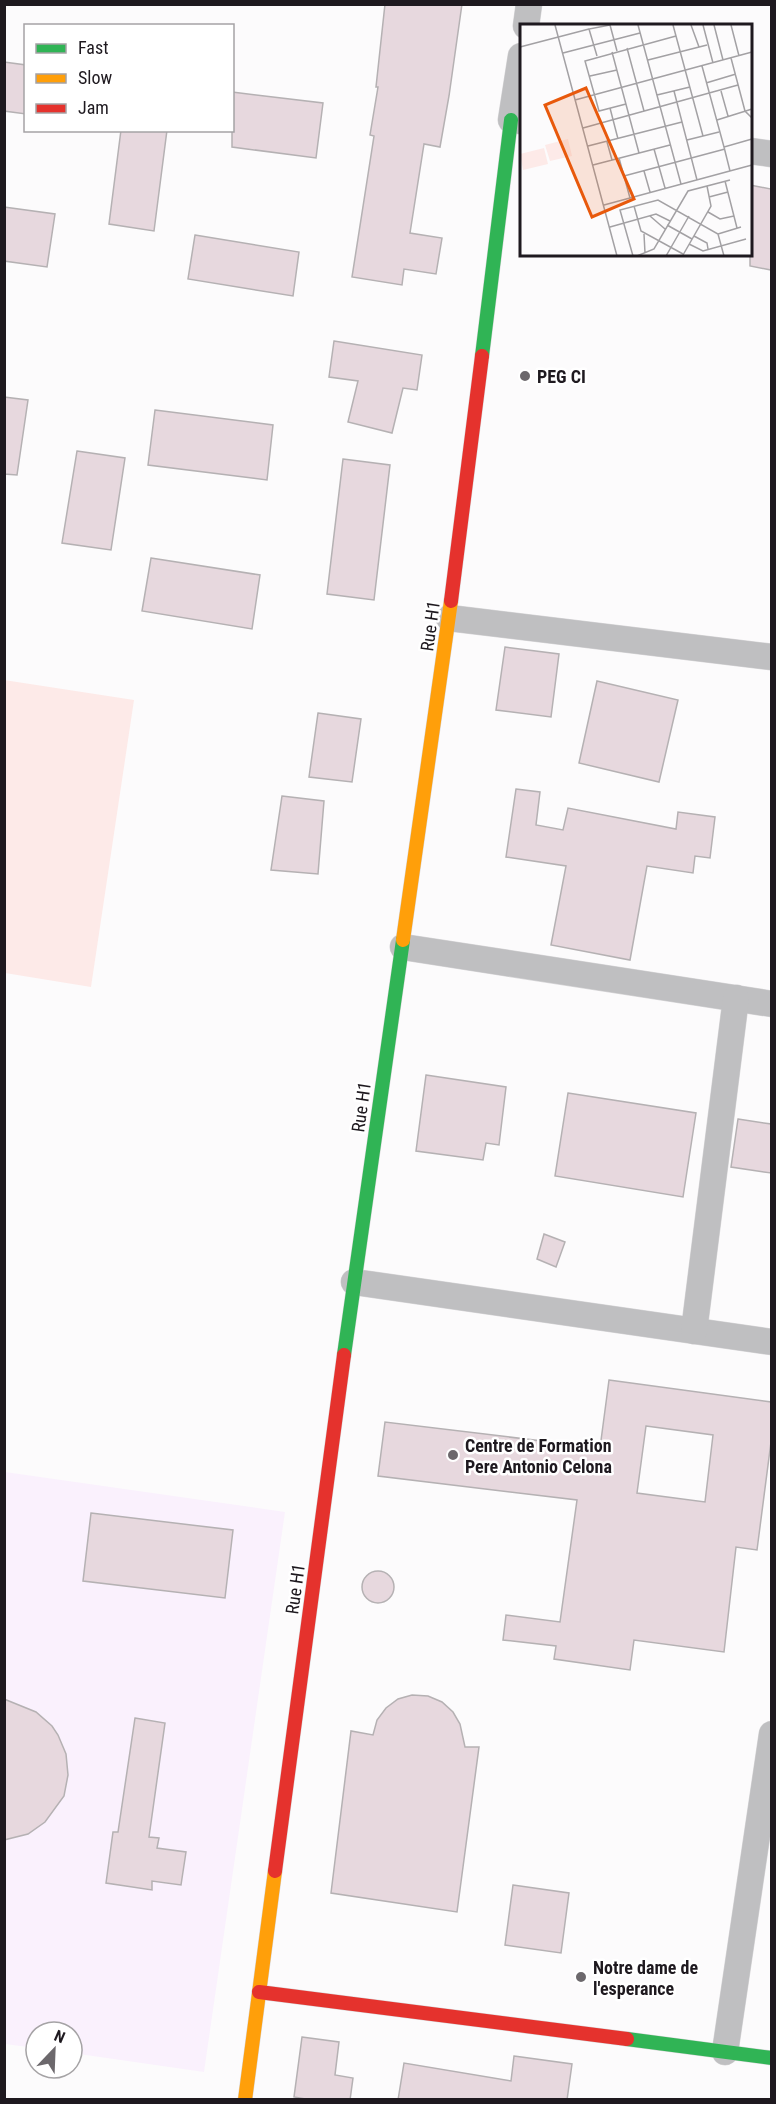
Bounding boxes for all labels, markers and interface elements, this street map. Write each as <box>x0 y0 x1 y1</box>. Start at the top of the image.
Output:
legend <box>24 24 234 132</box>
inset map <box>520 24 752 256</box>
text: Fast <box>78 37 109 58</box>
text: Slow <box>78 67 113 88</box>
text: Jam <box>78 97 109 118</box>
place label: PEG CI <box>537 366 586 387</box>
marker: PEG CI <box>518 369 532 383</box>
street label: Rue H1 <box>416 599 444 653</box>
street label: Rue H1 <box>347 1080 375 1134</box>
place label: Centre de Formation Pere Antonio Celona <box>465 1435 612 1477</box>
marker: Centre de Formation Pere Antonio Celona <box>446 1448 460 1462</box>
street label: Rue H1 <box>281 1562 309 1616</box>
place label: Notre dame de l'esperance <box>593 1957 698 1999</box>
marker: Notre dame de l'esperance <box>574 1970 588 1984</box>
north arrow <box>24 2020 84 2080</box>
text: N <box>51 2026 68 2047</box>

